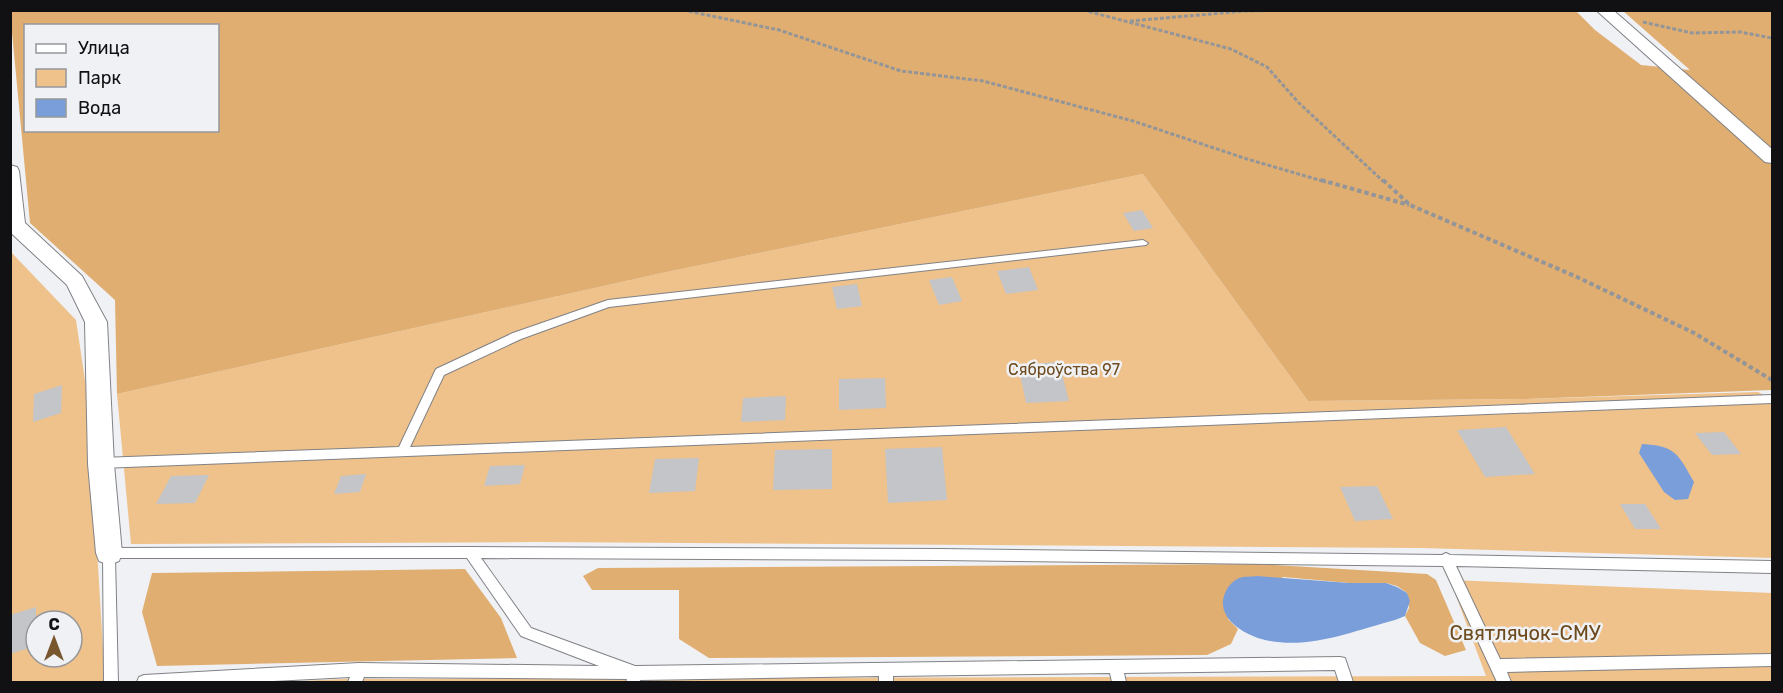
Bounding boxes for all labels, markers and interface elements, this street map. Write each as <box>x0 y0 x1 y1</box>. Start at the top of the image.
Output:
legend <box>24 24 219 132</box>
text: Улица <box>78 37 130 59</box>
text: Парк <box>78 67 122 89</box>
text: Вода <box>78 97 121 119</box>
park label: Сяброўства 97 <box>1008 360 1120 379</box>
north arrow <box>24 609 84 669</box>
text: С <box>48 615 60 634</box>
park label: Святлячок-СМУ <box>1449 621 1601 645</box>

